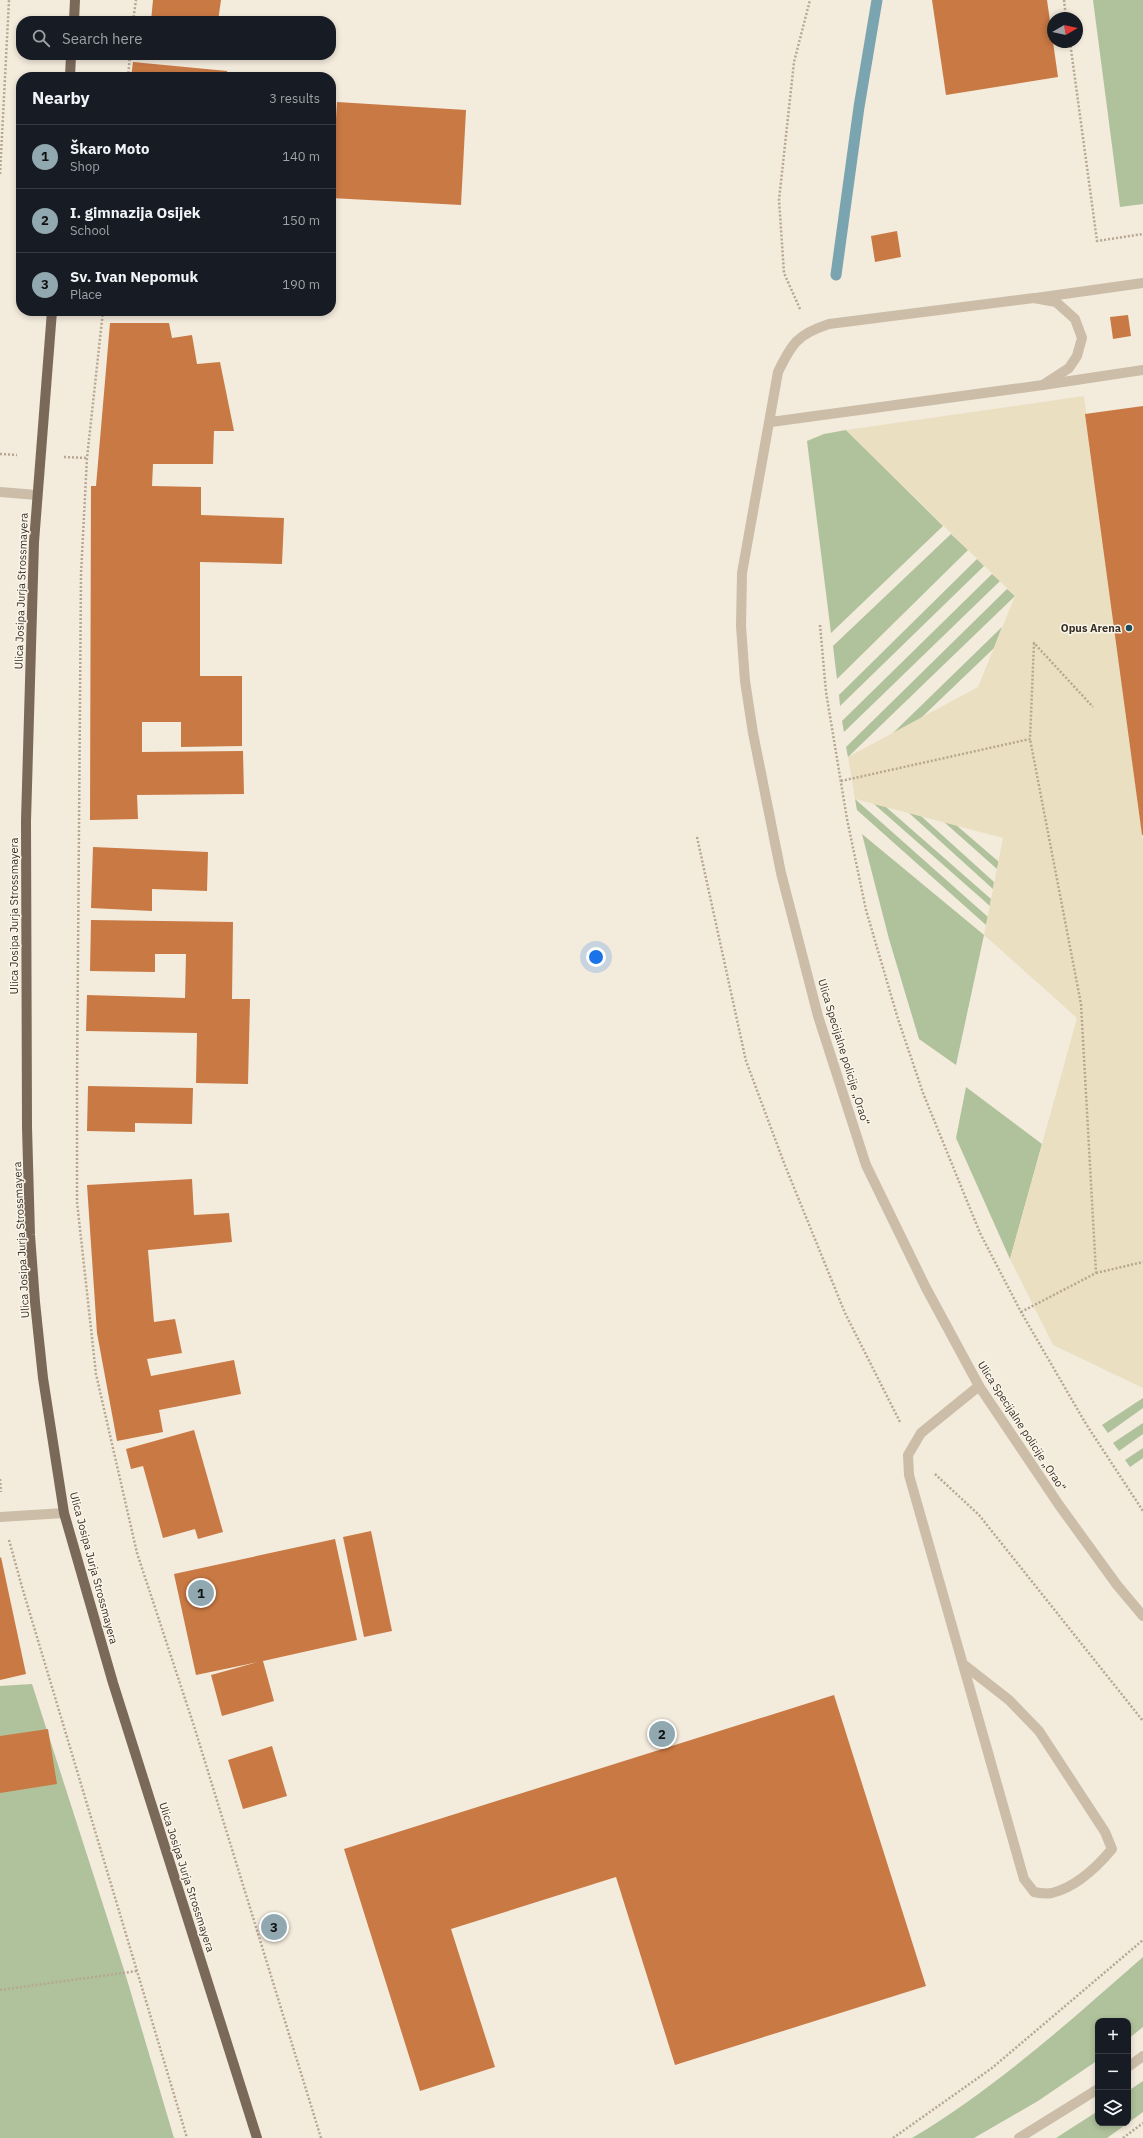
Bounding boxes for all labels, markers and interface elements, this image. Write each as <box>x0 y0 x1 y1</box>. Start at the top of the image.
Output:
north arrow <box>1047 12 1083 48</box>
search box <box>16 16 336 60</box>
icon: search <box>30 27 52 49</box>
text: Search here <box>62 29 142 48</box>
text: Nearby <box>32 87 90 109</box>
text: 3 results <box>269 90 320 107</box>
text: Škaro Moto <box>70 139 149 158</box>
text: 1 <box>41 148 49 165</box>
text: 140 m <box>282 148 320 165</box>
text: Shop <box>70 158 100 175</box>
text: I. gimnazija Osijek <box>70 203 201 222</box>
text: 2 <box>41 212 49 229</box>
text: 150 m <box>282 212 320 229</box>
text: School <box>70 222 110 239</box>
text: Sv. Ivan Nepomuk <box>70 267 198 286</box>
text: 3 <box>41 276 49 293</box>
text: 190 m <box>282 276 320 293</box>
text: Place <box>70 286 102 303</box>
street label: Ulica Josipa Jurja Strossmayera <box>11 512 31 670</box>
place label: Opus Arena <box>1061 621 1121 635</box>
marker: Opus Arena <box>1124 623 1134 633</box>
street label: Ulica Josipa Jurja Strossmayera <box>7 837 21 994</box>
your location <box>586 947 606 967</box>
street label: Ulica Specijalne policije „Orao“ <box>815 977 873 1127</box>
street label: Ulica Josipa Jurja Strossmayera <box>10 1161 32 1319</box>
street label: Ulica Specijalne policije „Orao“ <box>975 1358 1069 1494</box>
street label: Ulica Josipa Jurja Strossmayera <box>67 1490 121 1646</box>
pin: 1 <box>188 1578 214 1608</box>
pin: 2 <box>649 1719 675 1749</box>
street label: Ulica Josipa Jurja Strossmayera <box>156 1800 218 1954</box>
pin: 3 <box>261 1912 287 1942</box>
map controls <box>1095 2018 1131 2126</box>
button: + <box>1095 2018 1131 2054</box>
button: − <box>1095 2054 1131 2090</box>
button: layers <box>1095 2090 1131 2126</box>

